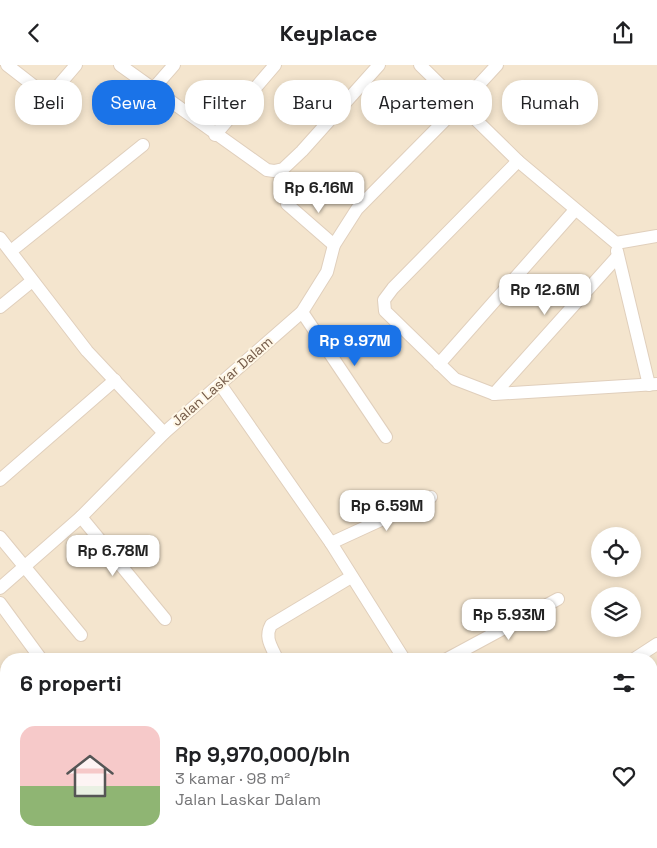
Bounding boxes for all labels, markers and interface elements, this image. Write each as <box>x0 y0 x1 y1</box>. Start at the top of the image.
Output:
icon: back <box>20 19 48 47</box>
text: Keyplace <box>280 19 377 47</box>
icon: share <box>609 19 637 47</box>
chip: Beli <box>15 80 82 125</box>
chip: Sewa <box>92 80 175 125</box>
chip: Filter <box>185 80 264 125</box>
chip: Baru <box>274 80 351 125</box>
chip: Apartemen <box>361 80 492 125</box>
chip: Rumah <box>502 80 598 125</box>
pin: Rp 6.16M <box>267 171 371 214</box>
text: Rp 6.16M <box>284 177 354 198</box>
pin: Rp 12.6M <box>493 273 597 316</box>
text: Rp 12.6M <box>510 279 580 300</box>
pin: Rp 9.97M <box>303 325 407 367</box>
text: Rp 9.97M <box>319 330 391 351</box>
street label: Jalan Laskar Dalam <box>168 332 276 430</box>
pin: Rp 6.59M <box>335 489 439 532</box>
text: Rp 6.59M <box>351 495 423 516</box>
map controls <box>591 527 641 637</box>
button: locate <box>591 527 641 577</box>
pin: Rp 6.78M <box>61 535 165 577</box>
text: Rp 6.78M <box>77 540 149 561</box>
button: layers <box>591 587 641 637</box>
pin: Rp 5.93M <box>457 599 561 641</box>
text: Rp 5.93M <box>473 604 545 625</box>
icon: filters <box>610 669 638 697</box>
text: 6 properti <box>20 670 122 697</box>
text: Rp 9,970,000/bln <box>175 741 350 768</box>
icon: home <box>60 746 120 806</box>
icon: heart <box>610 762 638 790</box>
text: 3 kamar · 98 m² <box>175 768 290 789</box>
text: Jalan Laskar Dalam <box>175 789 321 810</box>

